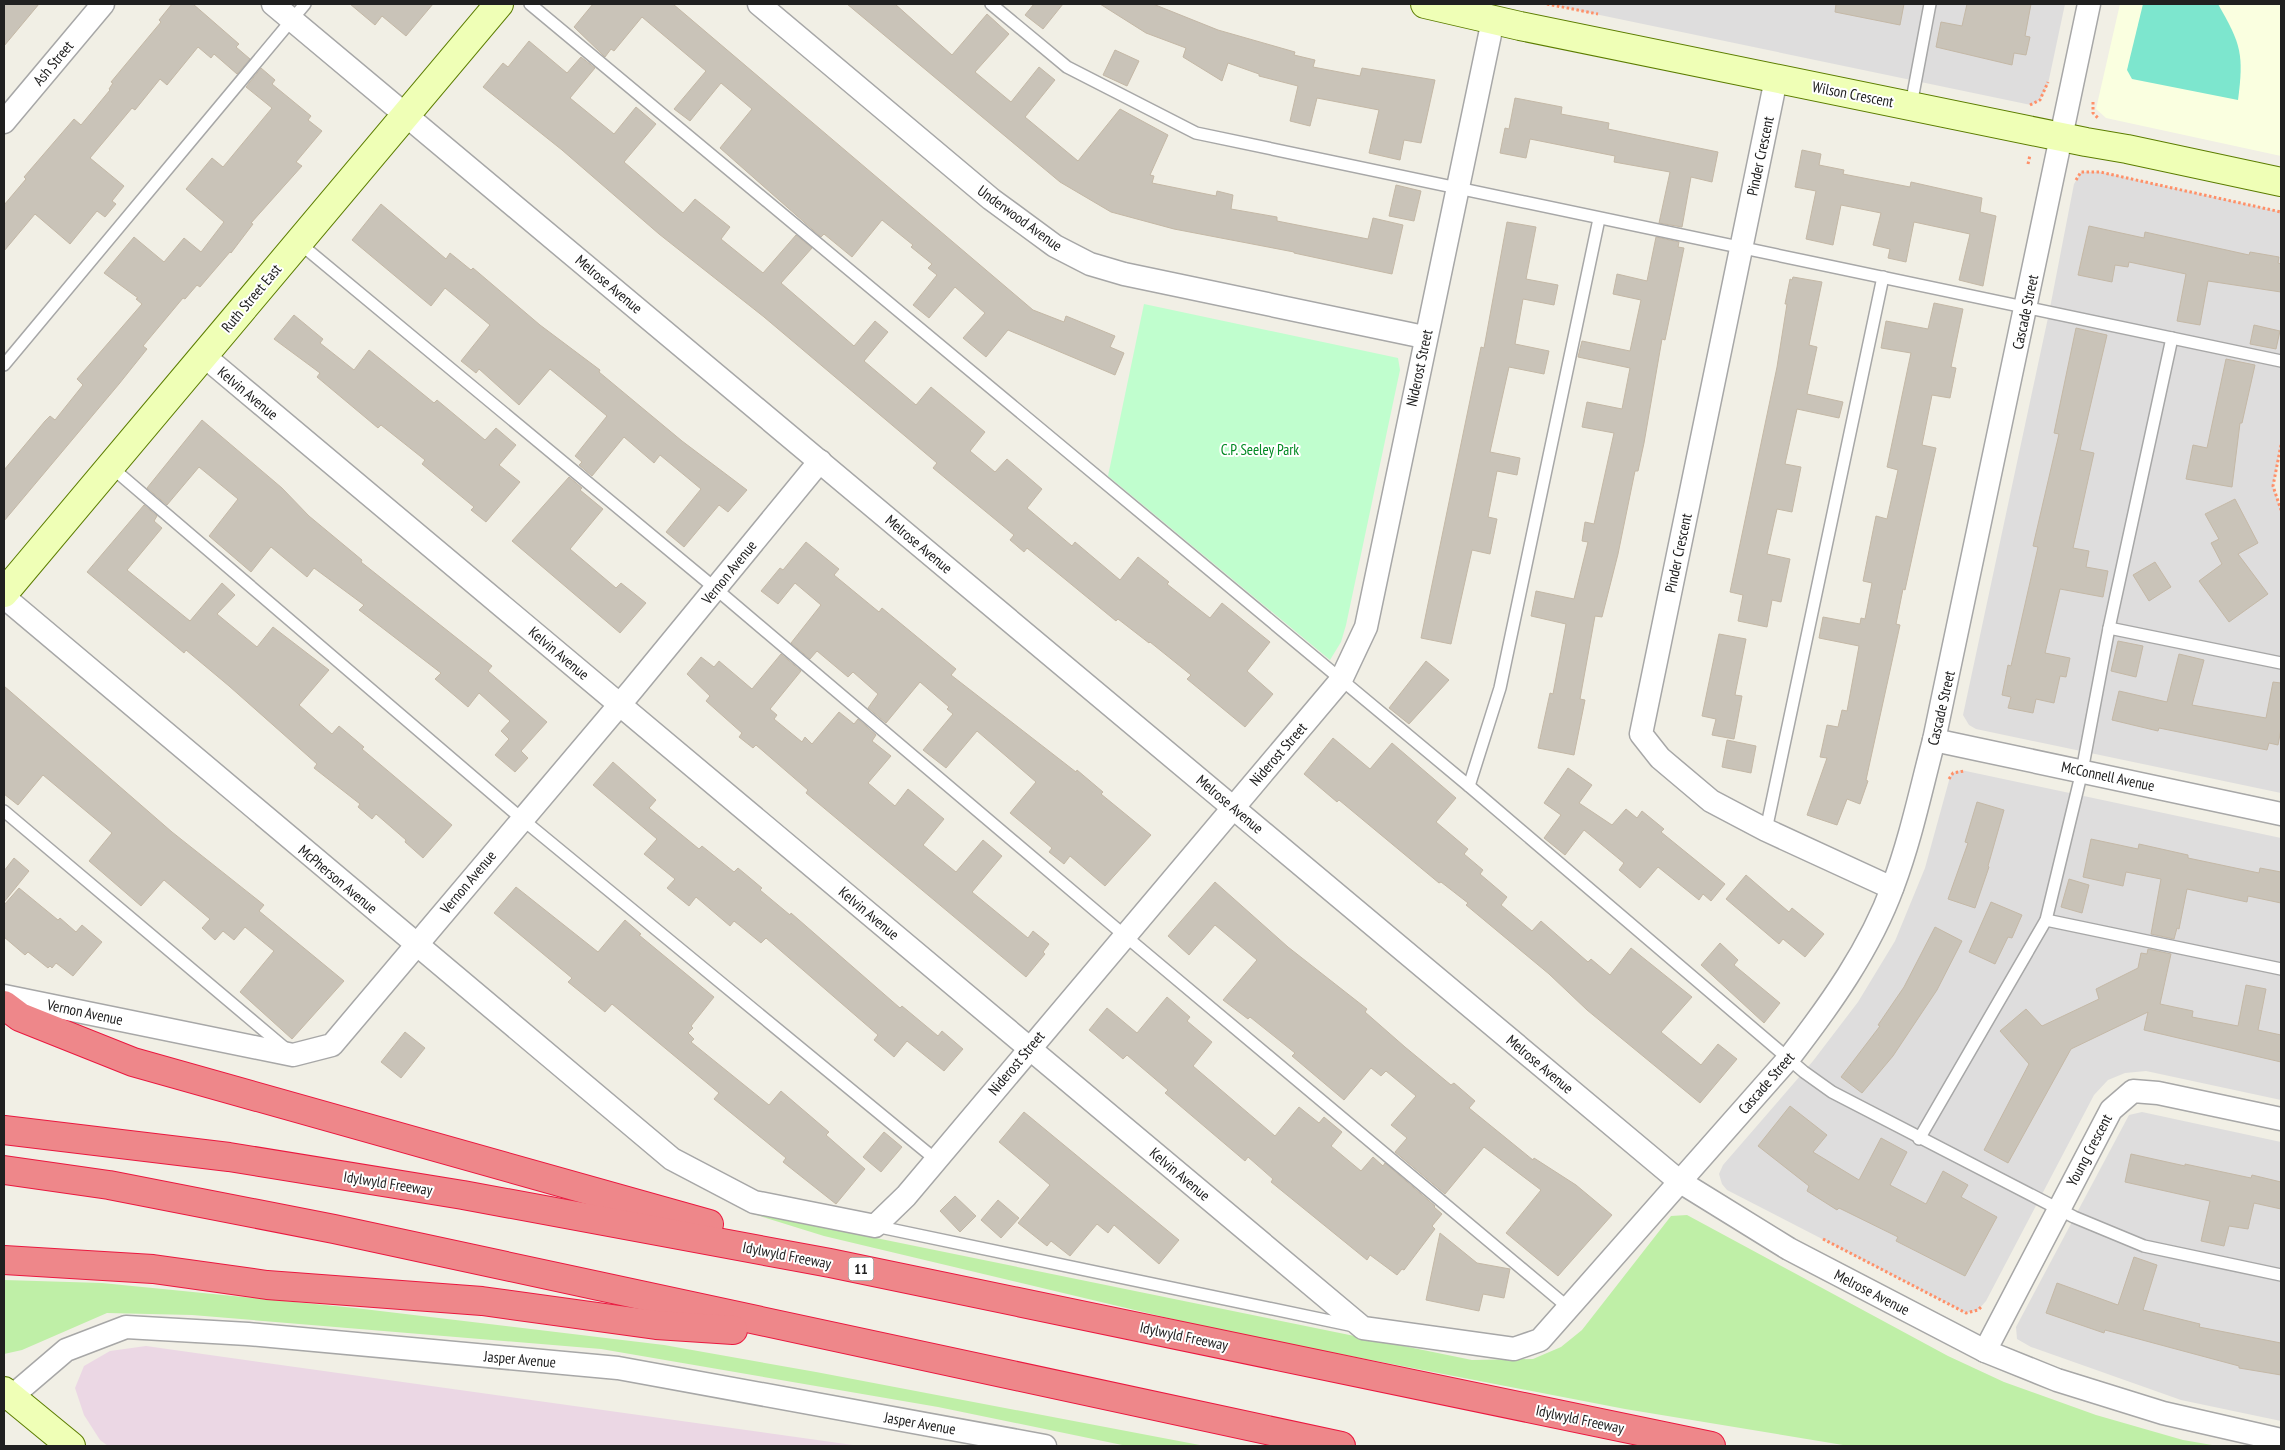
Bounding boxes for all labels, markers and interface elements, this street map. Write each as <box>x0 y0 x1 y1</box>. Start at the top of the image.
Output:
street label: Ash Street <box>29 37 77 89</box>
street label: Wilson Crescent <box>1811 77 1895 111</box>
street label: Pinder Crescent <box>1742 115 1778 197</box>
street label: Underwood Avenue <box>974 181 1066 255</box>
street label: Melrose Avenue <box>572 250 646 318</box>
street label: Ruth Street East <box>217 260 285 336</box>
street label: Cascade Street <box>2008 273 2042 351</box>
street label: Niderost Street <box>1402 328 1436 408</box>
street label: Kelvin Avenue <box>214 362 282 424</box>
park label: C.P. Seeley Park <box>1221 440 1299 459</box>
street label: Melrose Avenue <box>882 510 956 578</box>
street label: Pinder Crescent <box>1660 512 1696 594</box>
street label: Vernon Avenue <box>697 536 761 609</box>
street label: Kelvin Avenue <box>525 622 593 684</box>
street label: Cascade Street <box>1923 669 1959 747</box>
street label: Niderost Street <box>1245 718 1311 790</box>
street label: McConnell Avenue <box>2060 757 2156 795</box>
street label: Melrose Avenue <box>1193 770 1267 838</box>
street label: McPherson Avenue <box>295 840 381 918</box>
street label: Vernon Avenue <box>435 846 500 918</box>
street label: Kelvin Avenue <box>835 882 903 944</box>
street label: Vernon Avenue <box>44 995 125 1029</box>
street label: Niderost Street <box>984 1027 1048 1099</box>
street label: Melrose Avenue <box>1503 1030 1577 1098</box>
street label: Cascade Street <box>1734 1048 1798 1118</box>
street label: Young Crescent <box>2062 1111 2116 1189</box>
street label: Kelvin Avenue <box>1146 1143 1214 1205</box>
street label: Idylwyld Freeway <box>342 1167 434 1199</box>
street label: Idylwyld Freeway <box>741 1237 833 1273</box>
road number: 11 <box>848 1258 874 1280</box>
street label: Melrose Avenue <box>1831 1265 1913 1319</box>
street label: Idylwyld Freeway <box>1138 1317 1230 1355</box>
street label: Jasper Avenue <box>482 1346 557 1372</box>
street label: Idylwyld Freeway <box>1534 1400 1626 1438</box>
street label: Jasper Avenue <box>882 1407 957 1439</box>

